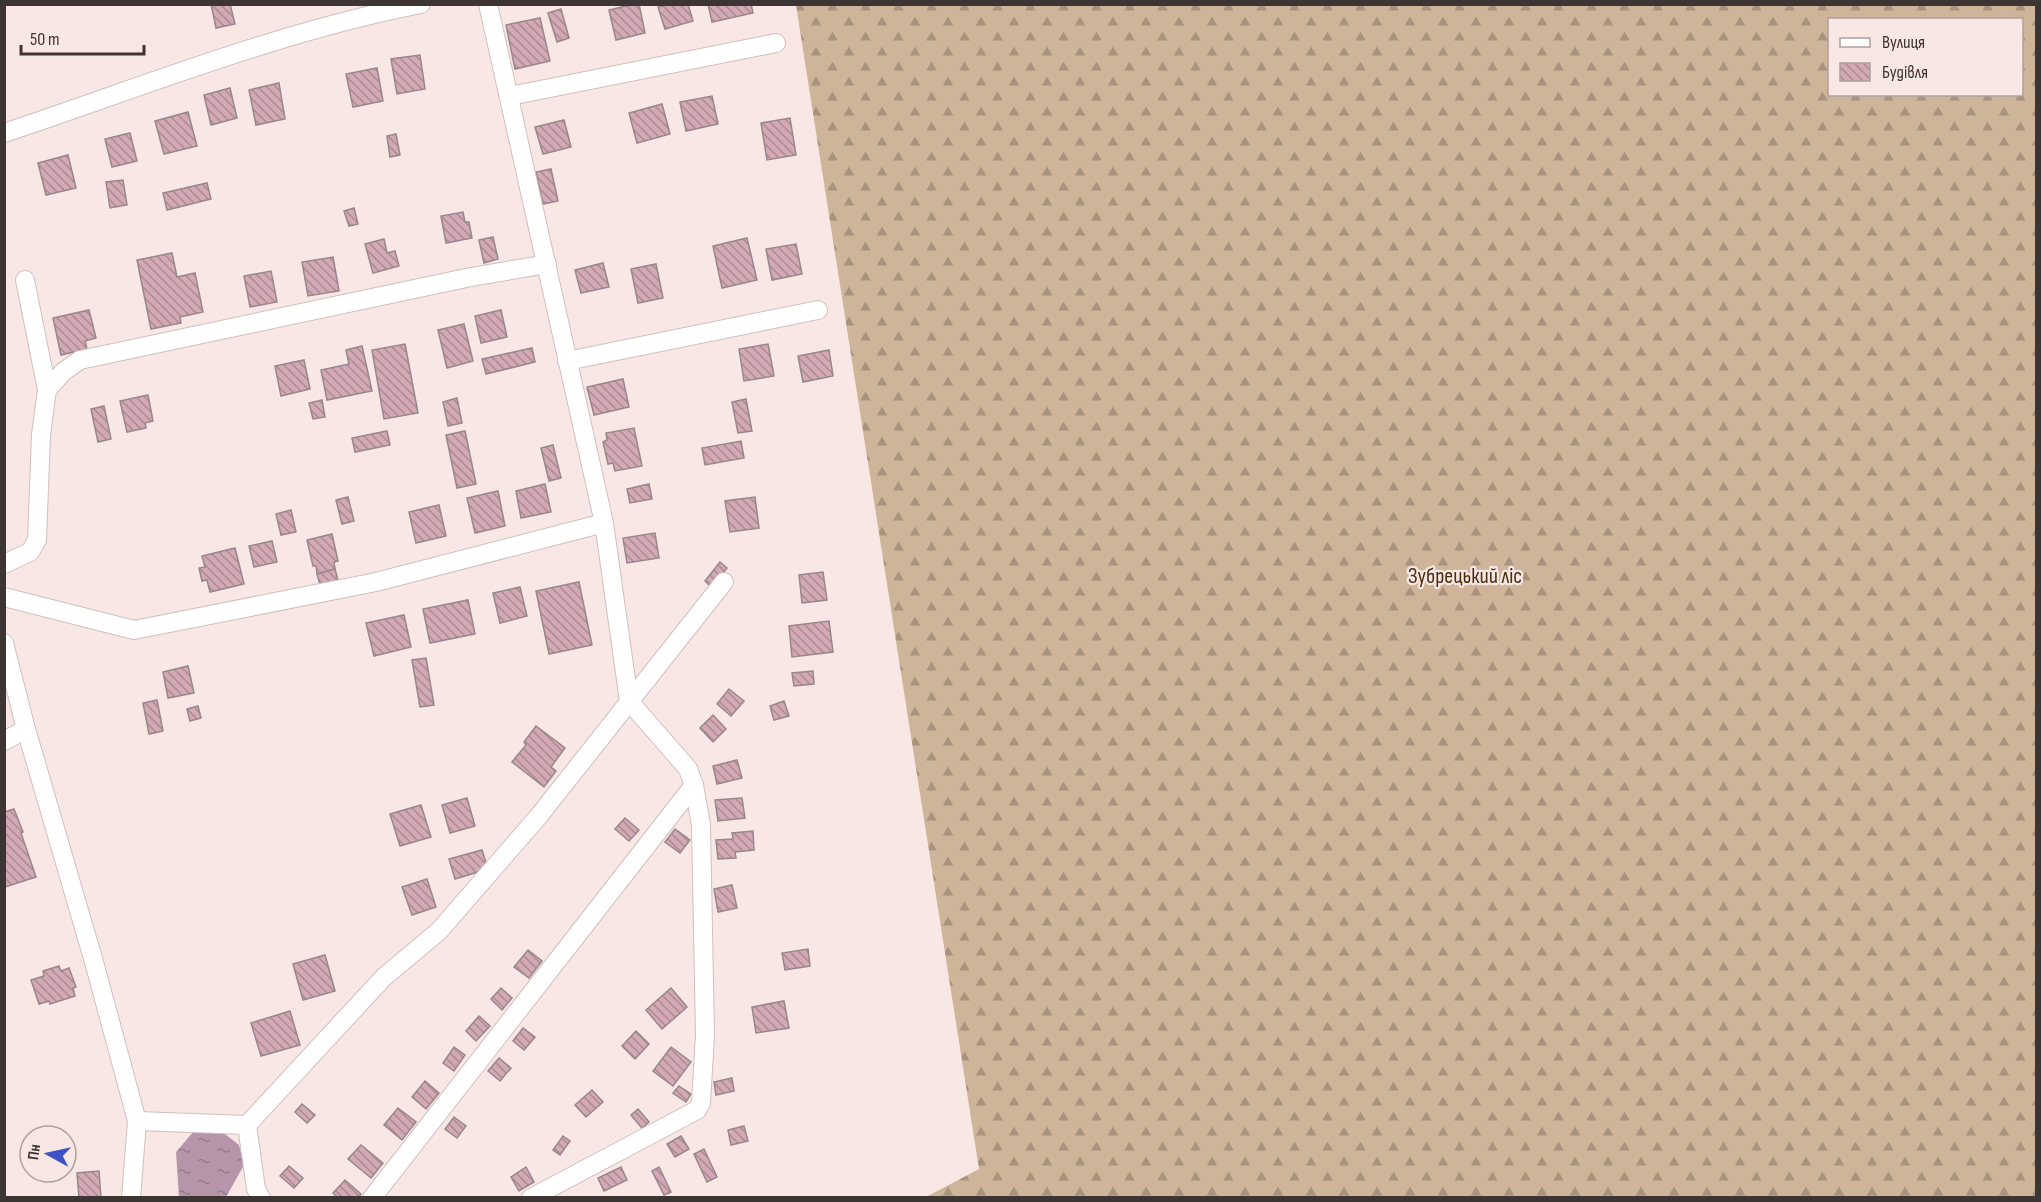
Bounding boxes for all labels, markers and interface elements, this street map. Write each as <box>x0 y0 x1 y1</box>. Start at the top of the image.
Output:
scale bar <box>21 18 144 56</box>
legend <box>1828 18 2023 96</box>
text: 50 m <box>30 29 60 50</box>
text: Вулиця <box>1882 32 1925 53</box>
text: Будівля <box>1882 62 1928 83</box>
park label: Зубрецький ліс <box>1408 563 1522 590</box>
north arrow <box>18 1124 78 1184</box>
text: Пн <box>24 1143 45 1161</box>

